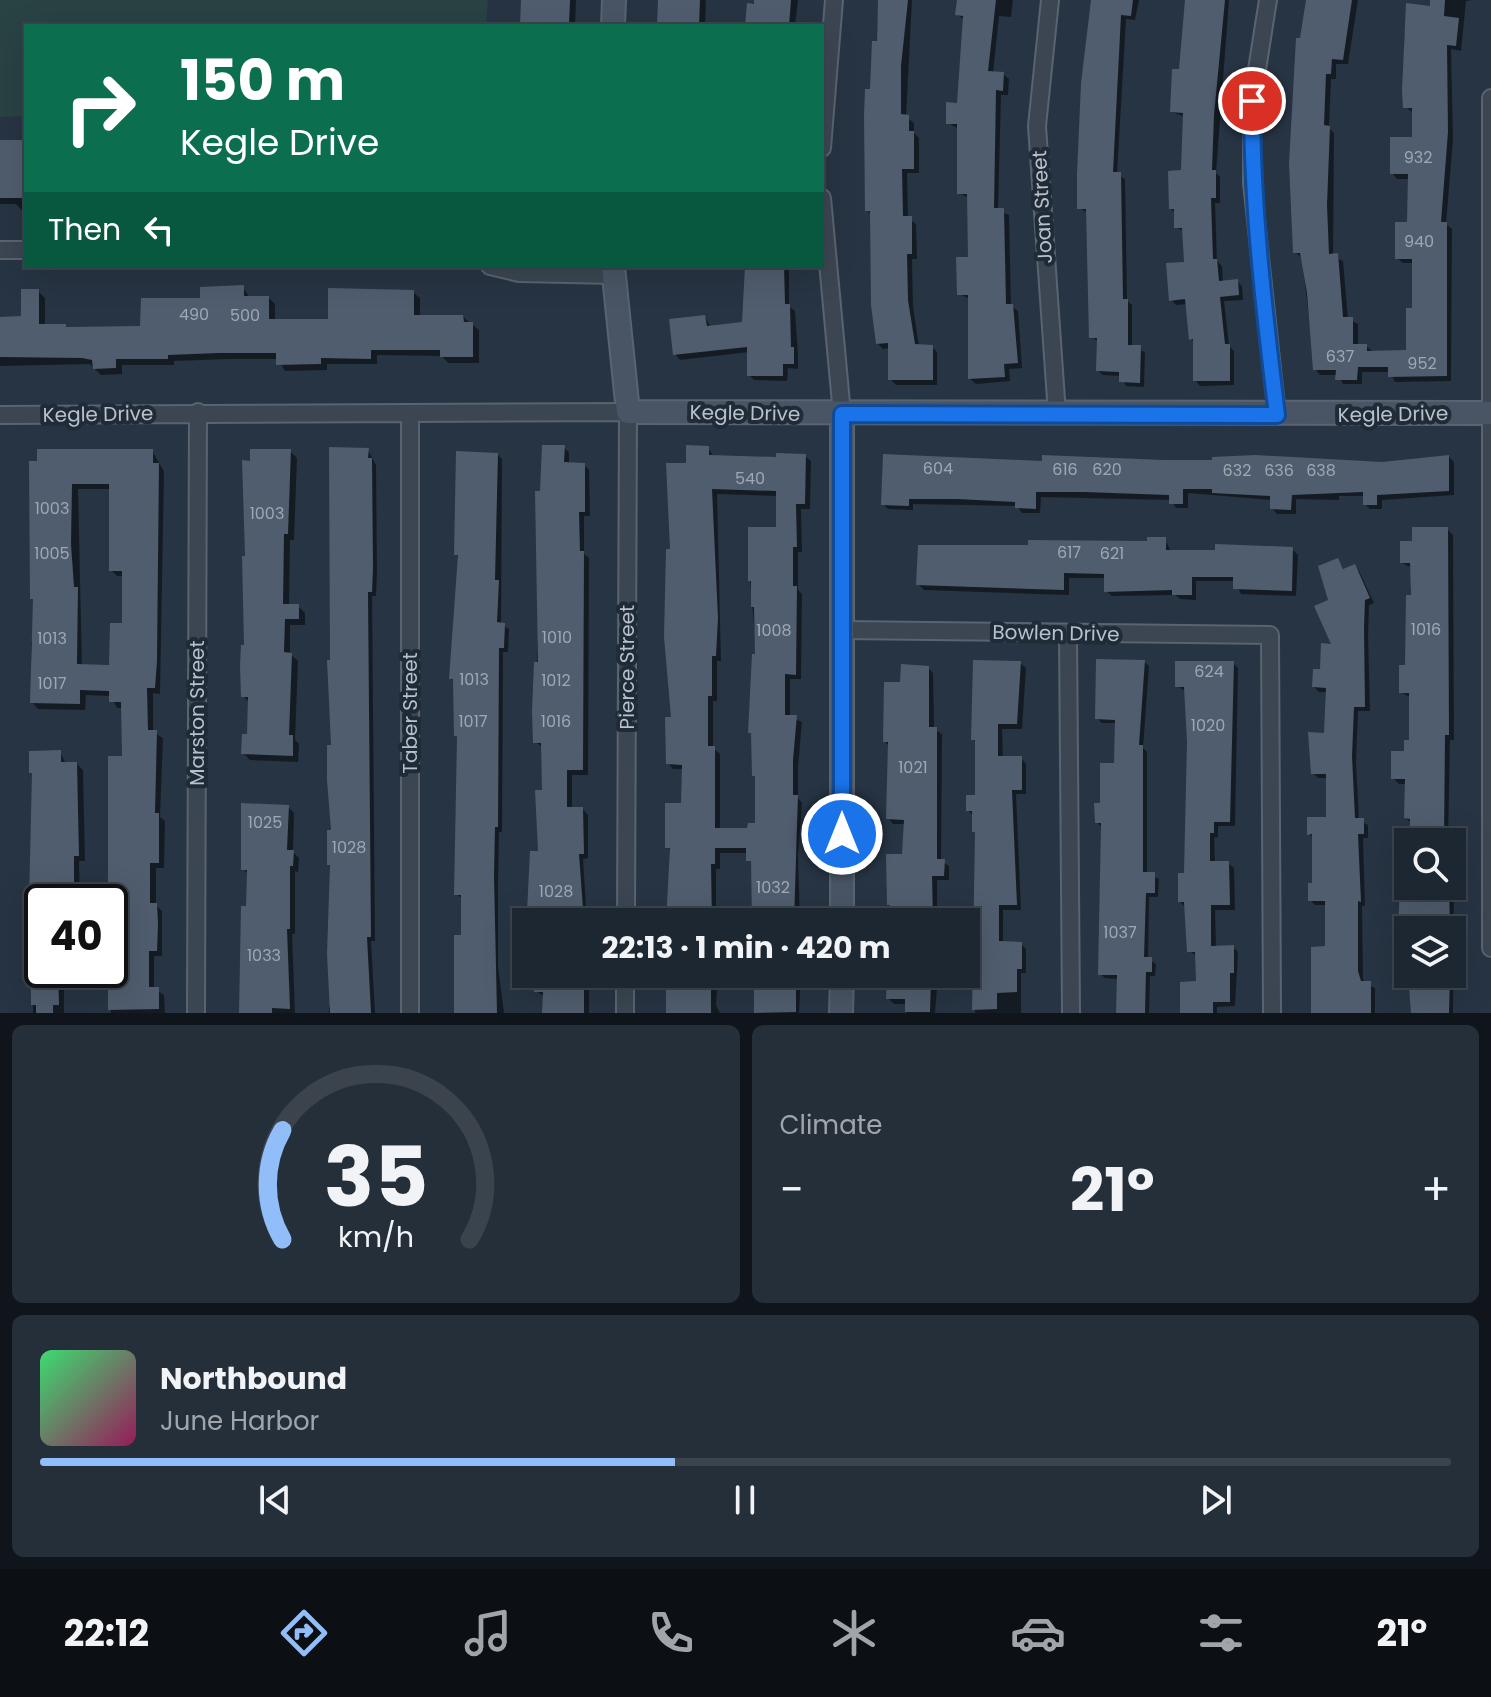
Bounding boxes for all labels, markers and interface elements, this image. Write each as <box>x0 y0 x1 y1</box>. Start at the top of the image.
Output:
text: 150 m <box>180 41 345 120</box>
icon: right <box>48 56 152 160</box>
pin <box>1218 67 1286 135</box>
icon: arrive <box>1230 79 1274 123</box>
text: Kegle Drive <box>180 117 379 168</box>
house number: 932 <box>1404 146 1432 169</box>
street label: Joan Street <box>1025 150 1059 264</box>
text: Then <box>48 208 121 251</box>
icon: left <box>137 208 181 252</box>
house number: 940 <box>1404 230 1434 253</box>
house number: 490 <box>179 303 209 326</box>
house number: 500 <box>230 304 260 327</box>
house number: 637 <box>1326 345 1354 368</box>
house number: 952 <box>1407 352 1437 375</box>
street label: Kegle Drive <box>689 398 801 428</box>
street label: Kegle Drive <box>42 399 154 429</box>
street label: Kegle Drive <box>1337 399 1449 429</box>
house number: 604 <box>923 457 953 480</box>
house number: 616 <box>1052 458 1078 481</box>
house number: 620 <box>1092 458 1122 481</box>
house number: 632 <box>1223 459 1251 482</box>
house number: 636 <box>1264 459 1294 482</box>
house number: 638 <box>1306 459 1336 482</box>
house number: 540 <box>735 467 765 490</box>
house number: 1003 <box>35 497 69 520</box>
house number: 1003 <box>250 502 284 525</box>
house number: 617 <box>1057 541 1081 564</box>
house number: 1005 <box>34 542 70 565</box>
house number: 621 <box>1100 542 1124 565</box>
street label: Pierce Street <box>613 605 641 729</box>
street label: Bowlen Drive <box>992 618 1120 648</box>
house number: 1016 <box>1411 618 1441 641</box>
house number: 1008 <box>756 619 792 642</box>
house number: 1010 <box>542 626 572 649</box>
house number: 1013 <box>37 627 67 650</box>
street label: Marston Street <box>183 640 211 786</box>
street label: Taber Street <box>396 652 424 774</box>
house number: 624 <box>1194 660 1224 683</box>
house number: 1013 <box>459 668 489 691</box>
house number: 1012 <box>541 669 571 692</box>
house number: 1017 <box>37 672 67 695</box>
house number: 1017 <box>458 710 488 733</box>
house number: 1016 <box>541 710 571 733</box>
house number: 1020 <box>1191 714 1225 737</box>
house number: 1021 <box>898 756 928 779</box>
position arrow <box>800 792 884 876</box>
house number: 1025 <box>248 811 282 834</box>
map controls <box>1394 828 1466 988</box>
button: search <box>1394 828 1466 900</box>
house number: 1028 <box>332 836 366 859</box>
house number: 1032 <box>756 876 790 899</box>
house number: 1028 <box>539 880 573 903</box>
speed limit sign: 40 <box>24 884 128 988</box>
button: layers <box>1394 916 1466 988</box>
house number: 1037 <box>1103 921 1137 944</box>
text: 22:13 · 1 min · 420 m <box>601 926 891 969</box>
house number: 1033 <box>247 944 281 967</box>
text: Climate <box>780 1107 882 1143</box>
text: 35 <box>324 1119 428 1235</box>
text: 21° <box>1070 1148 1155 1232</box>
text: − <box>780 1159 804 1220</box>
text: + <box>1421 1159 1451 1220</box>
text: km/h <box>338 1217 414 1257</box>
text: Northbound <box>160 1357 347 1400</box>
text: June Harbor <box>160 1403 319 1439</box>
icon: previous <box>253 1478 297 1522</box>
icon: pause <box>723 1478 767 1522</box>
icon: next <box>1194 1478 1238 1522</box>
icon: directions <box>276 1605 332 1661</box>
icon: music <box>460 1605 516 1661</box>
icon: phone <box>643 1605 699 1661</box>
icon: climate <box>826 1605 882 1661</box>
icon: car <box>1010 1605 1066 1661</box>
icon: filters <box>1193 1605 1249 1661</box>
text: 22:12 <box>64 1608 149 1659</box>
text: 21° <box>1377 1608 1427 1659</box>

